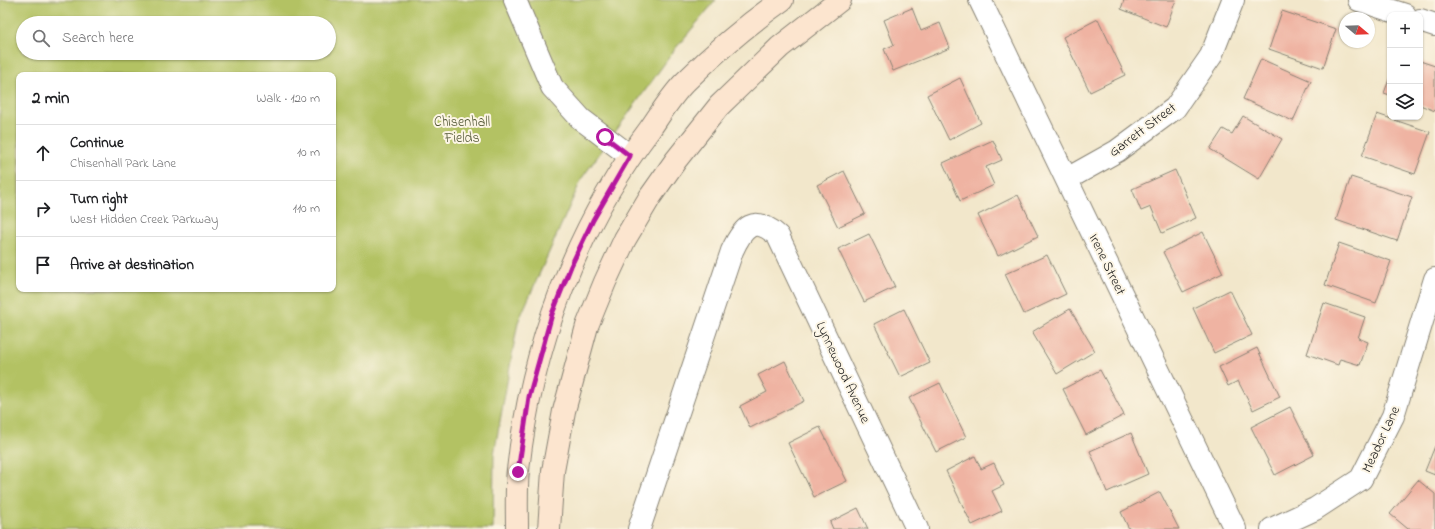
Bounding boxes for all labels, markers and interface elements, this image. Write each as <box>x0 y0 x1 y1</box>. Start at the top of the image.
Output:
north arrow <box>1339 12 1375 48</box>
map controls <box>1387 12 1423 120</box>
button: + <box>1387 12 1423 48</box>
search box <box>16 16 336 60</box>
icon: search <box>30 27 52 49</box>
text: Search here <box>62 27 134 49</box>
button: − <box>1387 48 1423 84</box>
button: layers <box>1387 84 1423 120</box>
text: 2 min <box>32 86 69 111</box>
text: Walk · 120 m <box>256 89 320 108</box>
street label: Garrett Street <box>1105 98 1181 163</box>
park label: Chisenhall Fields <box>434 112 490 149</box>
route start <box>596 128 614 146</box>
text: Continue <box>70 132 124 154</box>
icon: ahead <box>32 142 54 164</box>
text: 10 m <box>297 143 320 162</box>
text: Chisenhall Park Lane <box>70 154 176 173</box>
text: Turn right <box>70 188 128 210</box>
icon: right <box>32 198 54 220</box>
text: 110 m <box>293 199 320 218</box>
text: West Hidden Creek Parkway <box>70 210 218 229</box>
street label: Irene Street <box>1083 230 1131 299</box>
icon: arrive <box>32 254 54 276</box>
text: Arrive at destination <box>70 254 194 276</box>
street label: Lynnewood Avenue <box>809 318 876 428</box>
street label: Meador Lane <box>1357 402 1406 476</box>
route end <box>509 463 527 481</box>

